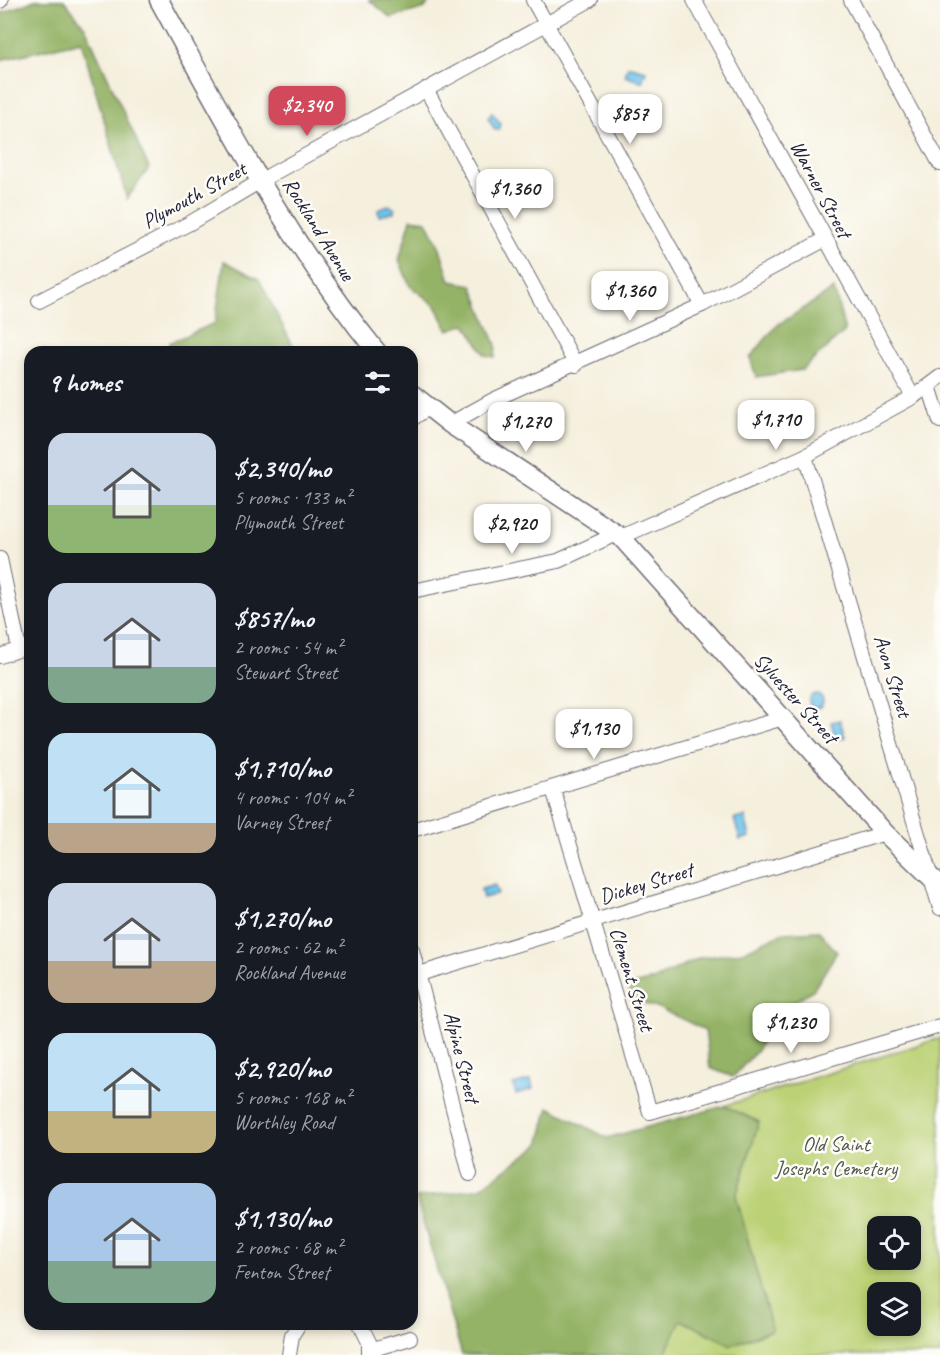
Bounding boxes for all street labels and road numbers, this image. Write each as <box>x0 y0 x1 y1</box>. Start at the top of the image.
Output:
street label: Warner Street <box>785 136 859 245</box>
street label: Plymouth Street <box>138 155 252 234</box>
street label: Rockland Avenue <box>277 173 362 286</box>
street label: Avon Street <box>868 632 918 722</box>
street label: Sylvester Street <box>748 647 846 751</box>
street label: Dickey Street <box>596 856 699 910</box>
street label: Clement Street <box>604 924 661 1036</box>
street label: Alpine Street <box>438 1009 487 1108</box>

